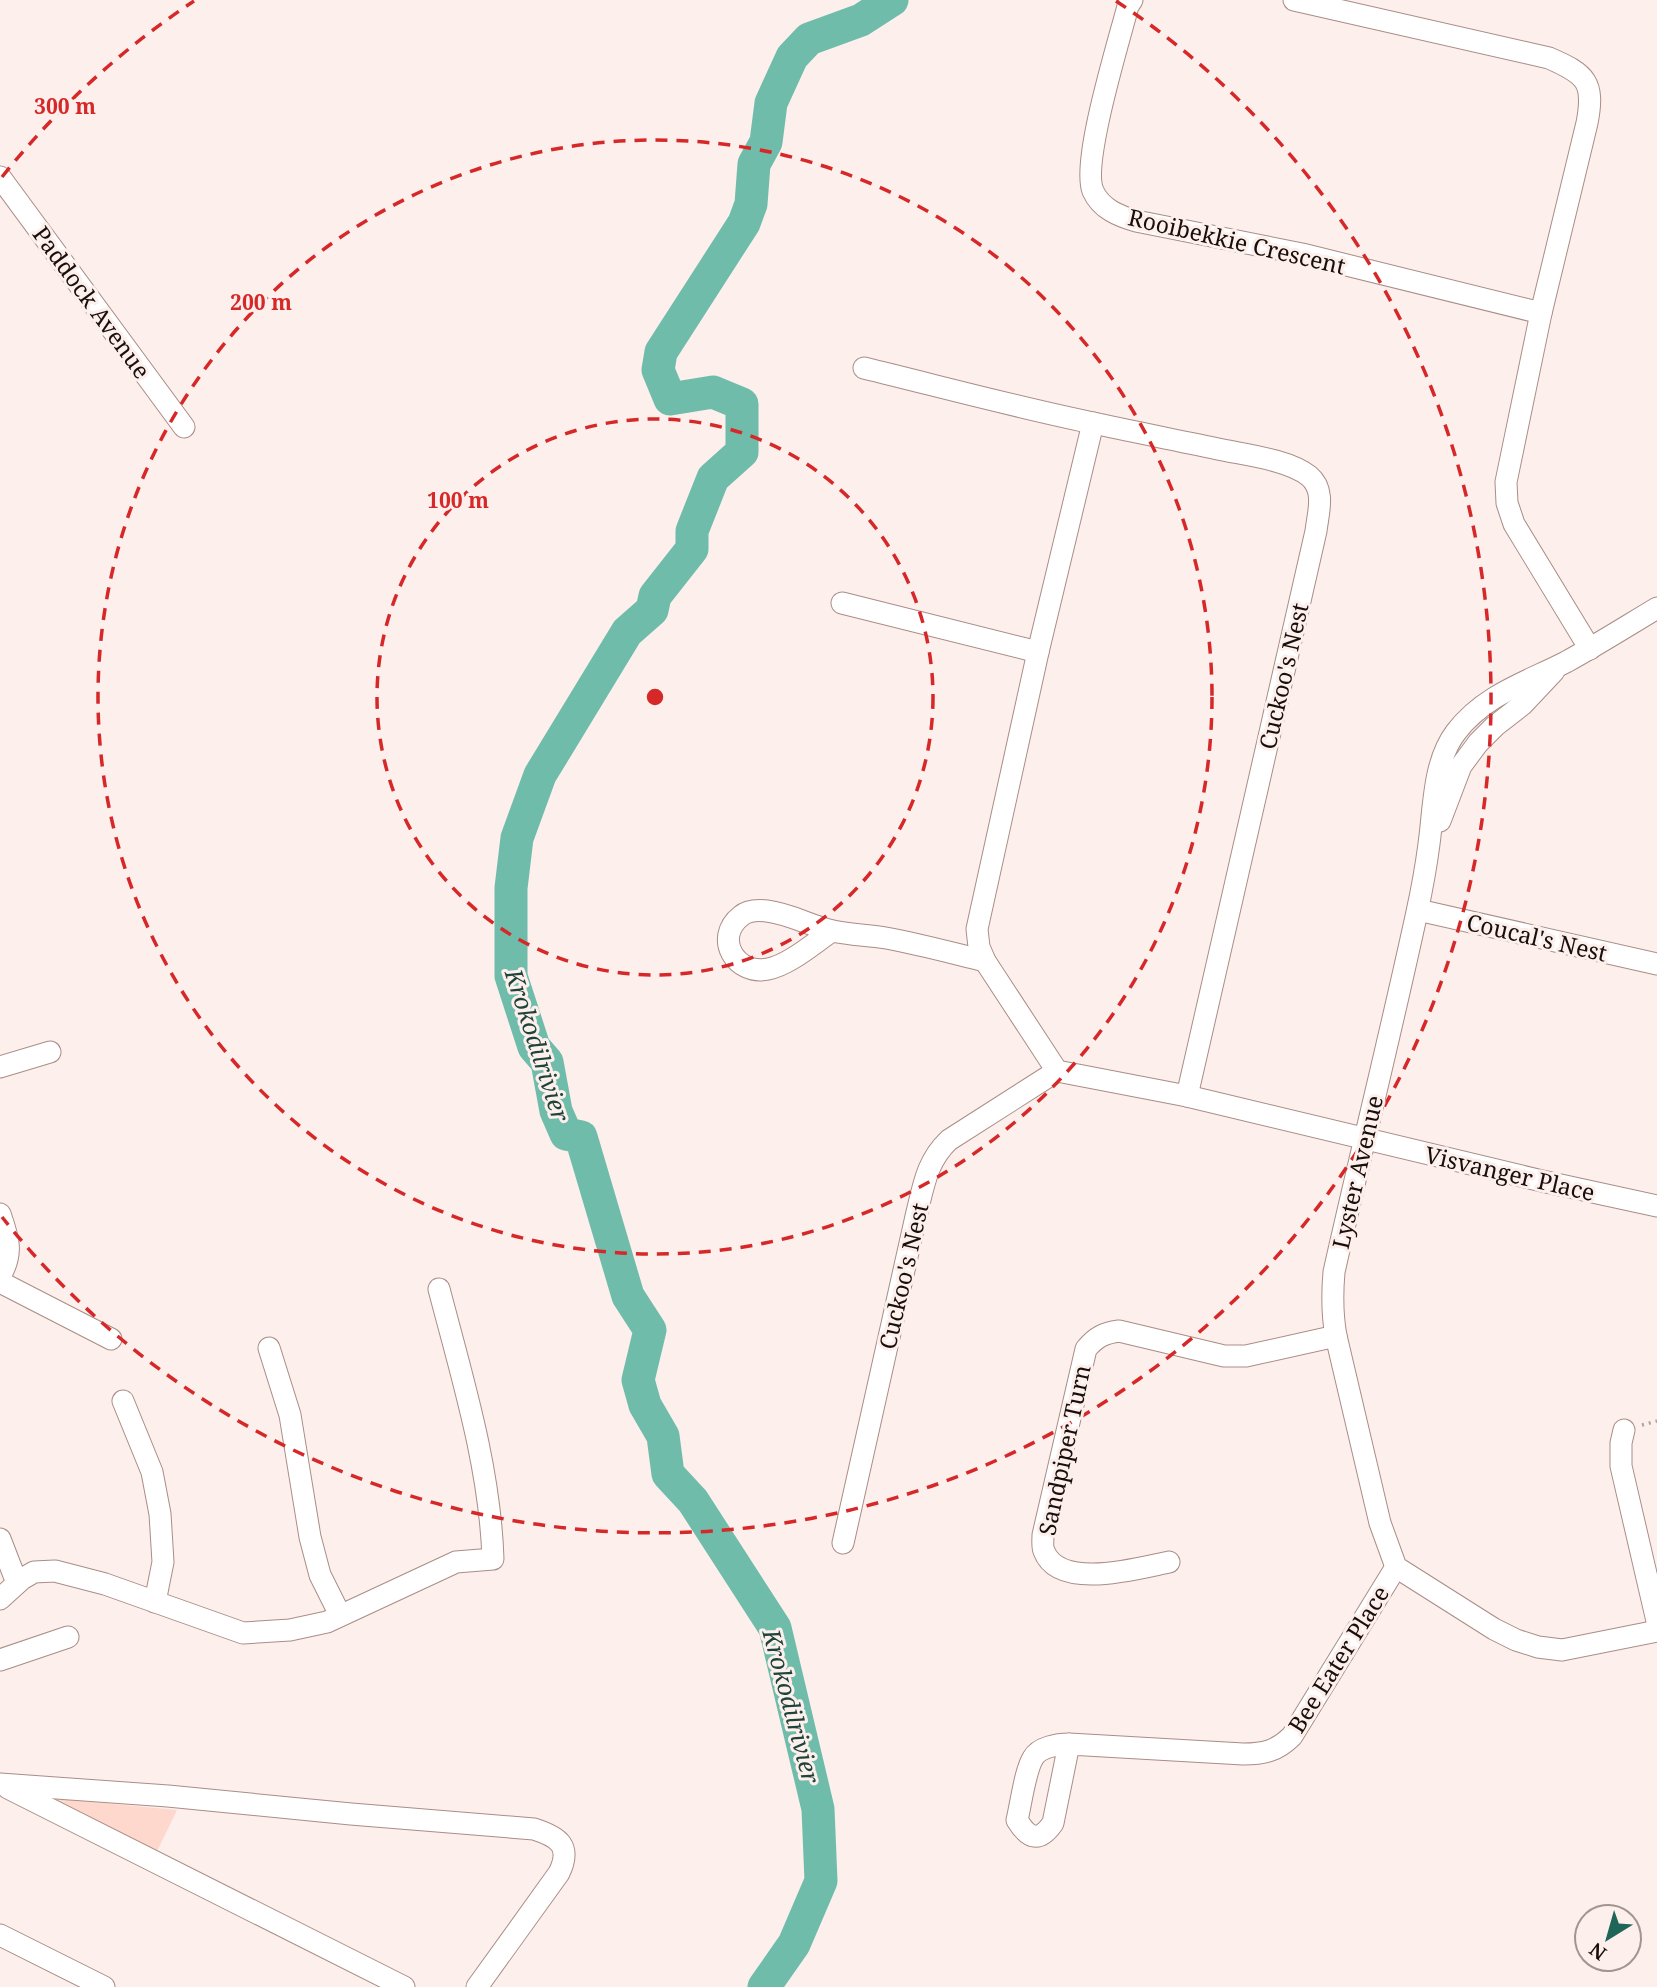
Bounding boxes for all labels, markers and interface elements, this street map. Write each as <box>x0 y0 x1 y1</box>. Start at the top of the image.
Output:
text: 300 m <box>34 92 96 120</box>
street label: Rooibekkie Crescent <box>1125 200 1349 282</box>
street label: Paddock Avenue <box>26 219 158 385</box>
text: 200 m <box>230 288 292 316</box>
text: 100 m <box>427 486 489 514</box>
street label: Cuckoo's Nest <box>1251 600 1315 752</box>
centre of rings <box>643 685 667 709</box>
street label: Coucal's Nest <box>1464 905 1610 969</box>
water label: Krokodilrivier <box>497 964 578 1126</box>
street label: Lyster Avenue <box>1324 1092 1390 1252</box>
street label: Visvanger Place <box>1422 1138 1598 1208</box>
street label: Cuckoo's Nest <box>871 1200 935 1352</box>
street label: Sandpiper Turn <box>1030 1362 1098 1538</box>
street label: Bee Eater Place <box>1280 1579 1396 1739</box>
water label: Krokodilrivier <box>755 1624 829 1788</box>
north arrow <box>1573 1903 1643 1973</box>
text: N <box>1584 1937 1612 1966</box>

